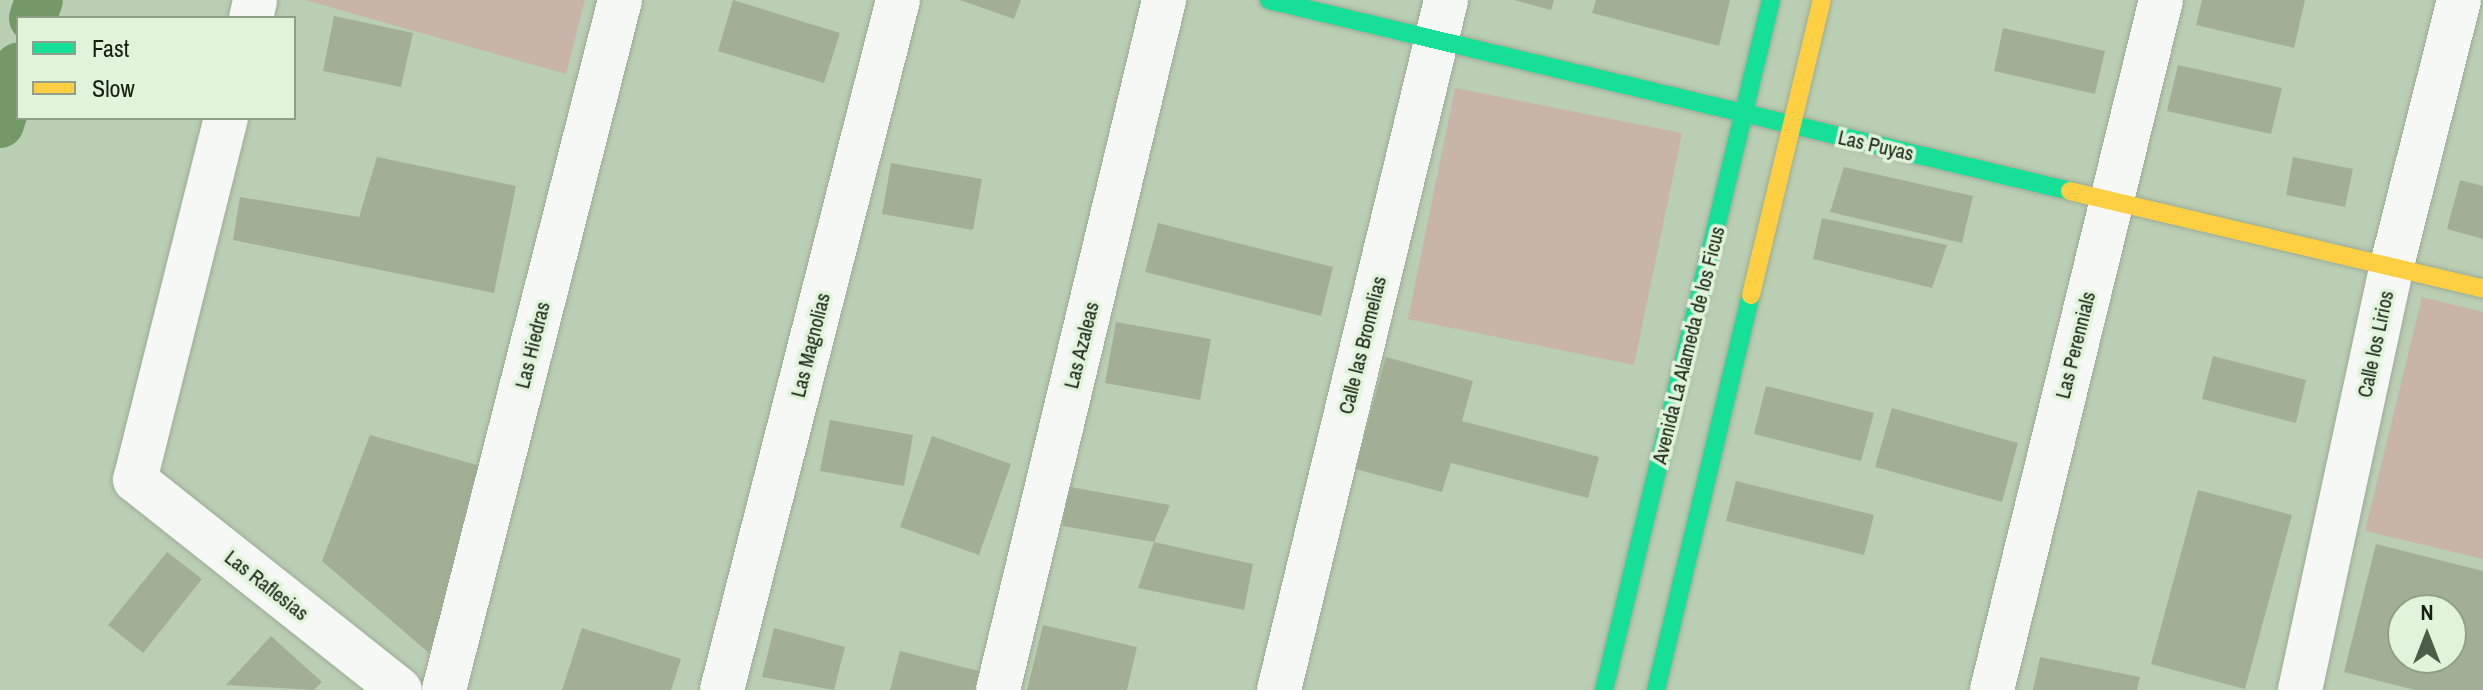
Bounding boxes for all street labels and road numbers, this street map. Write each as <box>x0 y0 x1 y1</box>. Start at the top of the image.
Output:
street label: Las Puyas <box>1836 125 1916 165</box>
street label: Avenida La Alameda de los Ficus <box>1647 223 1729 467</box>
street label: Calle las Bromelias <box>1333 274 1391 416</box>
street label: Calle los Lirios <box>2352 288 2398 400</box>
street label: Las Perennials <box>2050 289 2100 401</box>
street label: Las Magnolias <box>785 290 835 400</box>
street label: Las Hiedras <box>510 299 554 391</box>
street label: Las Azaleas <box>1059 299 1103 391</box>
street label: Las Raflesias <box>220 545 314 625</box>

